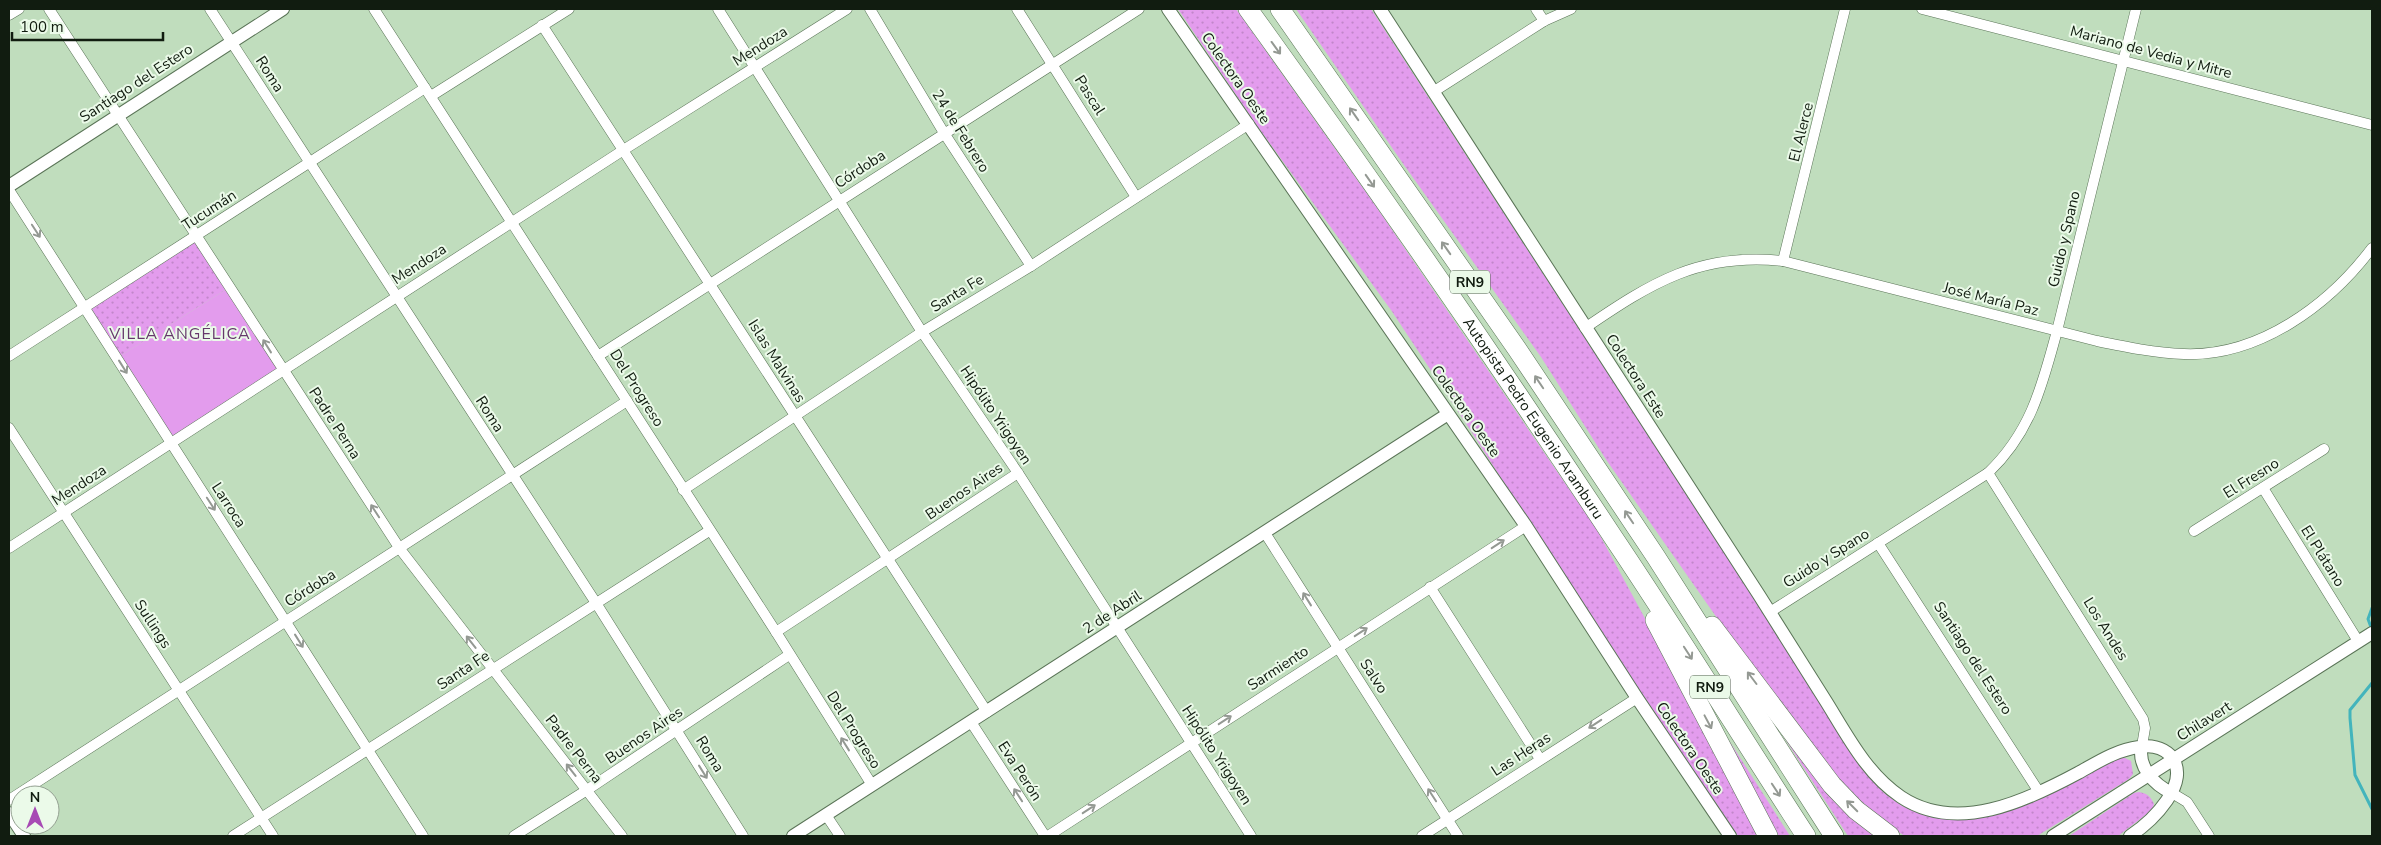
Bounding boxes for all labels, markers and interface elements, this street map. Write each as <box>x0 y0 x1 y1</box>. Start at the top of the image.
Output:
scale bar <box>12 10 164 42</box>
text: 100 m <box>20 17 64 37</box>
street label: Mendoza <box>729 21 791 71</box>
street label: Mariano de Vedia y Mitre <box>2068 21 2234 83</box>
street label: Colectora Oeste <box>1197 28 1275 128</box>
street label: Santiago del Estero <box>76 39 196 127</box>
one-way arrow <box>1271 41 1281 55</box>
street label: Roma <box>251 52 289 96</box>
street label: Pascal <box>1070 71 1110 119</box>
street label: 24 de Febrero <box>928 86 994 176</box>
street label: El Alerce <box>1784 100 1818 164</box>
one-way arrow <box>1349 108 1359 122</box>
street label: Córdoba <box>831 145 889 193</box>
one-way arrow <box>1365 174 1375 188</box>
street label: Tucumán <box>178 185 240 235</box>
street label: Guido y Spano <box>2043 189 2085 289</box>
one-way arrow <box>31 223 41 237</box>
street label: Mendoza <box>388 239 450 289</box>
one-way arrow <box>1441 241 1451 255</box>
street label: Santa Fe <box>927 269 987 317</box>
road number: RN9 <box>1450 270 1490 294</box>
street label: José María Paz <box>1940 277 2041 321</box>
street label: Autopista Pedro Eugenio Aramburu <box>1458 314 1608 523</box>
street label: Islas Malvinas <box>743 316 811 406</box>
district label: VILLA ANGÉLICA <box>108 323 251 345</box>
street label: Colectora Este <box>1601 330 1671 422</box>
one-way arrow <box>262 339 272 353</box>
street label: Del Progreso <box>605 345 669 431</box>
one-way arrow <box>119 360 129 374</box>
street label: Colectora Oeste <box>1427 361 1505 461</box>
street label: Hipólito Yrigoyen <box>956 362 1036 468</box>
one-way arrow <box>1533 375 1543 389</box>
street label: Padre Perna <box>304 383 366 463</box>
street label: Roma <box>471 392 509 436</box>
street label: El Fresno <box>2219 453 2283 503</box>
street label: Buenos Aires <box>921 458 1007 524</box>
street label: Mendoza <box>48 460 110 510</box>
street label: Larroca <box>207 479 251 531</box>
one-way arrow <box>206 497 216 511</box>
one-way arrow <box>370 505 380 519</box>
one-way arrow <box>1624 510 1634 524</box>
street label: El Plátano <box>2296 521 2350 591</box>
street label: Guido y Spano <box>1779 524 1873 592</box>
one-way arrow <box>1490 539 1504 549</box>
street label: Córdoba <box>281 564 339 612</box>
street label: 2 de Abril <box>1079 585 1146 638</box>
one-way arrow <box>1302 592 1312 606</box>
street label: Los Andes <box>2079 594 2133 664</box>
street label: Sullings <box>130 596 176 652</box>
street label: Santiago del Estero <box>1929 598 2017 718</box>
one-way arrow <box>1354 627 1368 637</box>
one-way arrow <box>294 633 304 647</box>
one-way arrow <box>465 636 476 649</box>
street label: Sarmiento <box>1244 641 1312 695</box>
street label: Santa Fe <box>433 646 493 694</box>
one-way arrow <box>1683 646 1693 660</box>
street label: Salvo <box>1355 655 1393 697</box>
one-way arrow <box>1747 671 1757 685</box>
road number: RN9 <box>1690 676 1730 699</box>
street label: Del Progreso <box>822 687 886 773</box>
street label: Chilavert <box>2173 696 2236 746</box>
street label: Colectora Oeste <box>1652 698 1728 798</box>
street label: Hipólito Yrigoyen <box>1177 701 1257 809</box>
street label: Buenos Aires <box>601 702 687 768</box>
street label: Padre Perna <box>541 711 607 787</box>
one-way arrow <box>1704 714 1713 729</box>
one-way arrow <box>1218 715 1232 726</box>
one-way arrow <box>1589 719 1603 729</box>
street label: Las Heras <box>1487 727 1555 781</box>
street label: Roma <box>691 732 729 776</box>
one-way arrow <box>840 737 851 751</box>
street label: Eva Perón <box>993 737 1047 805</box>
one-way arrow <box>566 764 577 777</box>
one-way arrow <box>699 765 709 779</box>
one-way arrow <box>1771 782 1781 796</box>
north arrow <box>10 785 60 835</box>
text: N <box>30 788 40 807</box>
one-way arrow <box>1013 789 1023 803</box>
one-way arrow <box>1427 789 1437 803</box>
one-way arrow <box>1846 800 1858 812</box>
one-way arrow <box>1082 804 1096 815</box>

